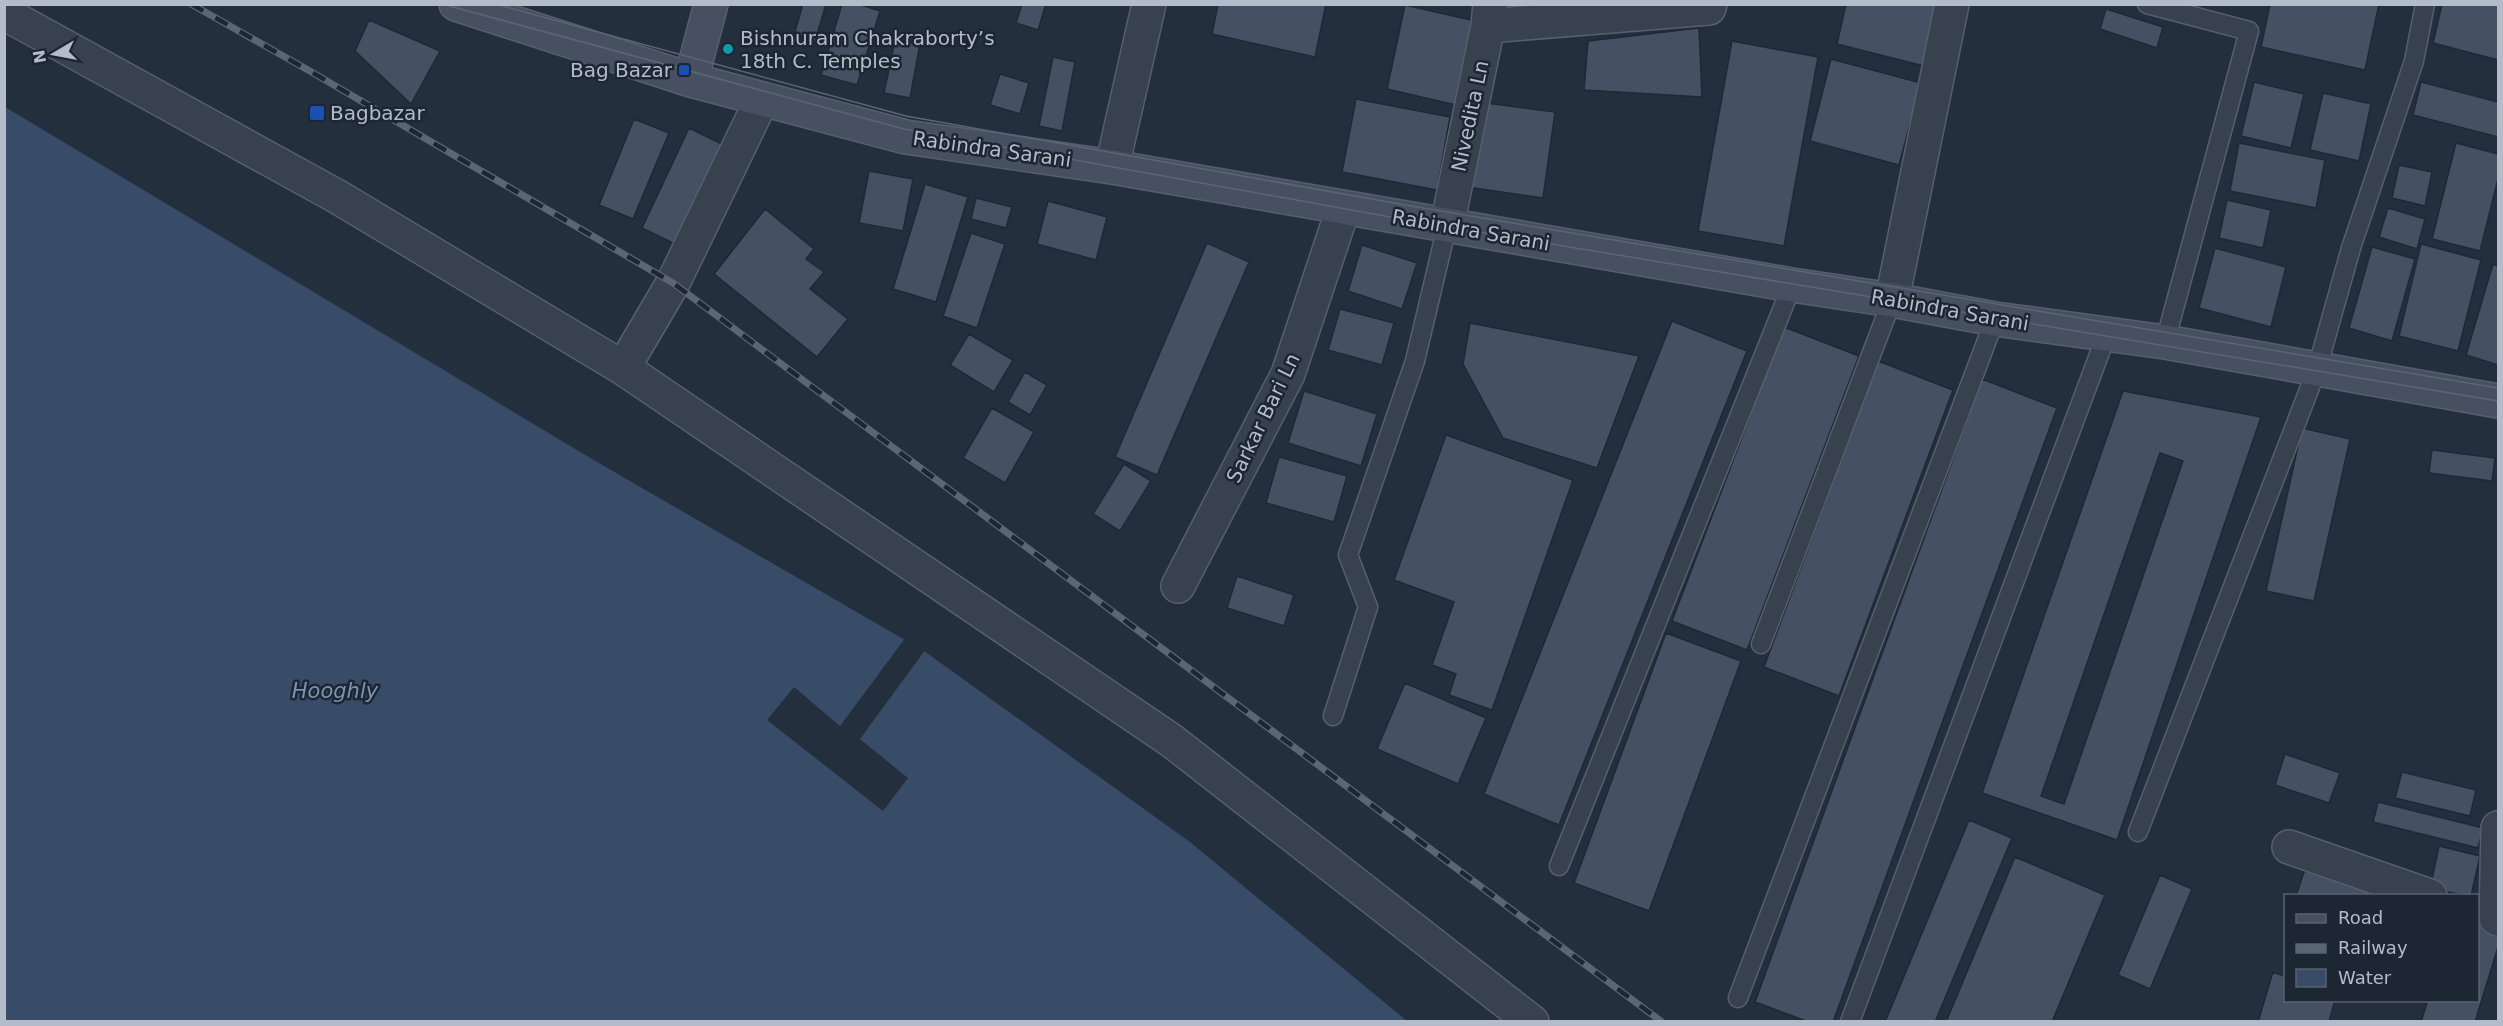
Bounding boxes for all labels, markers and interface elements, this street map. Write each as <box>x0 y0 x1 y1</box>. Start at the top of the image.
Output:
north arrow <box>24 24 84 84</box>
place label: Bishnuram Chakraborty’s 18th C. Temples <box>740 26 995 73</box>
marker: Bishnuram Chakraborty’s 18th C. Temples <box>721 42 735 56</box>
text: N <box>29 48 50 65</box>
place label: Bag Bazar <box>570 58 673 82</box>
street label: Nivedita Ln <box>1446 58 1494 174</box>
marker: Bag Bazar <box>677 63 691 77</box>
place label: Bagbazar <box>330 101 425 125</box>
marker: Bagbazar <box>308 104 326 122</box>
street label: Rabindra Sarani <box>911 126 1073 172</box>
street label: Rabindra Sarani <box>1390 204 1552 256</box>
street label: Rabindra Sarani <box>1869 284 2031 336</box>
street label: Sarkar Bari Ln <box>1221 349 1305 487</box>
water label: Hooghly <box>292 679 379 703</box>
legend <box>2284 894 2479 1002</box>
text: Road <box>2338 907 2383 928</box>
text: Railway <box>2338 937 2408 958</box>
text: Water <box>2338 967 2392 988</box>

